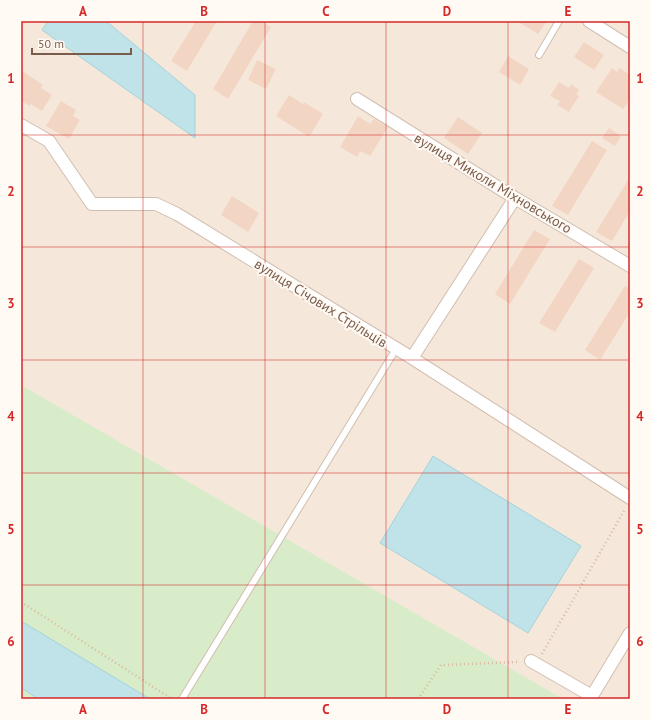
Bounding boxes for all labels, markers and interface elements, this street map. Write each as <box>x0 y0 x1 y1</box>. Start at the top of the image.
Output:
text: A <box>79 3 87 20</box>
text: B <box>200 3 208 20</box>
text: C <box>322 3 330 20</box>
text: D <box>443 3 451 20</box>
text: E <box>565 3 572 20</box>
scale bar <box>32 30 131 56</box>
text: 50 m <box>38 36 64 51</box>
text: 1 <box>7 70 15 87</box>
text: 1 <box>636 70 644 87</box>
street label: вулиця Миколи Міхновського <box>411 129 575 237</box>
text: 2 <box>7 183 15 200</box>
text: 2 <box>636 183 644 200</box>
street label: вулиця Січових Стрільців <box>251 255 391 351</box>
text: 3 <box>7 295 15 312</box>
text: 3 <box>636 295 644 312</box>
text: 4 <box>7 408 15 425</box>
text: 4 <box>636 408 644 425</box>
text: 5 <box>7 521 15 538</box>
text: 5 <box>636 521 644 538</box>
text: 6 <box>7 633 15 650</box>
text: 6 <box>636 633 644 650</box>
text: A <box>79 701 87 718</box>
text: B <box>200 701 208 718</box>
text: C <box>322 701 330 718</box>
text: D <box>443 701 451 718</box>
text: E <box>565 701 572 718</box>

